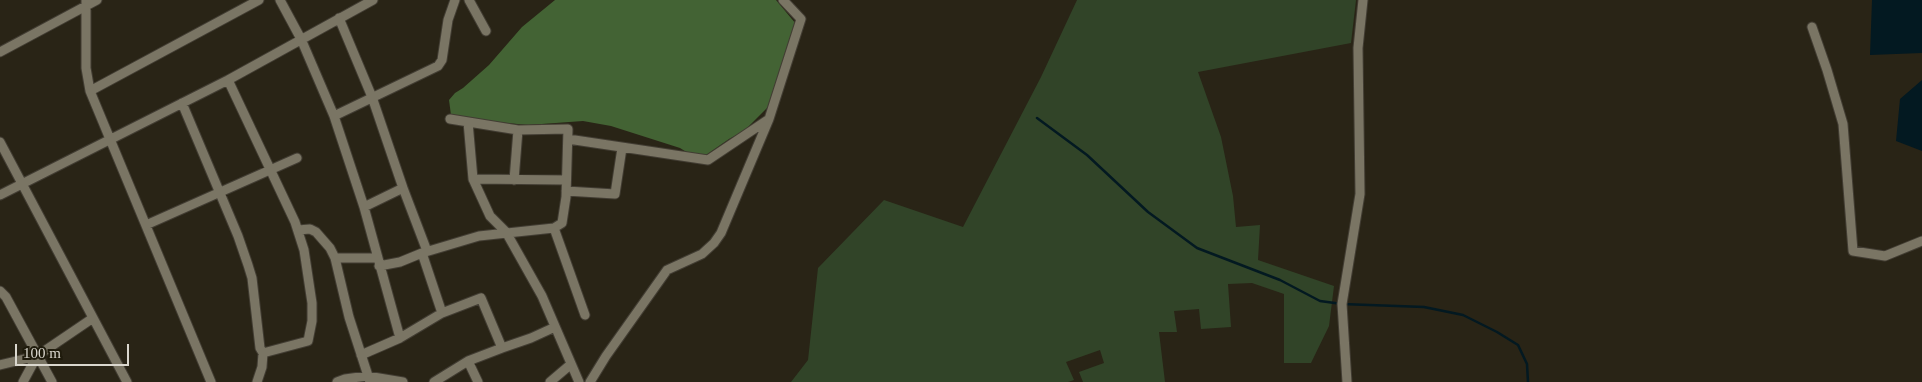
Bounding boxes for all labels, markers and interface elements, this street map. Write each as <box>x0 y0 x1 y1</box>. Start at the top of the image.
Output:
scale bar <box>18 334 131 366</box>
text: 100 m <box>23 345 61 361</box>

